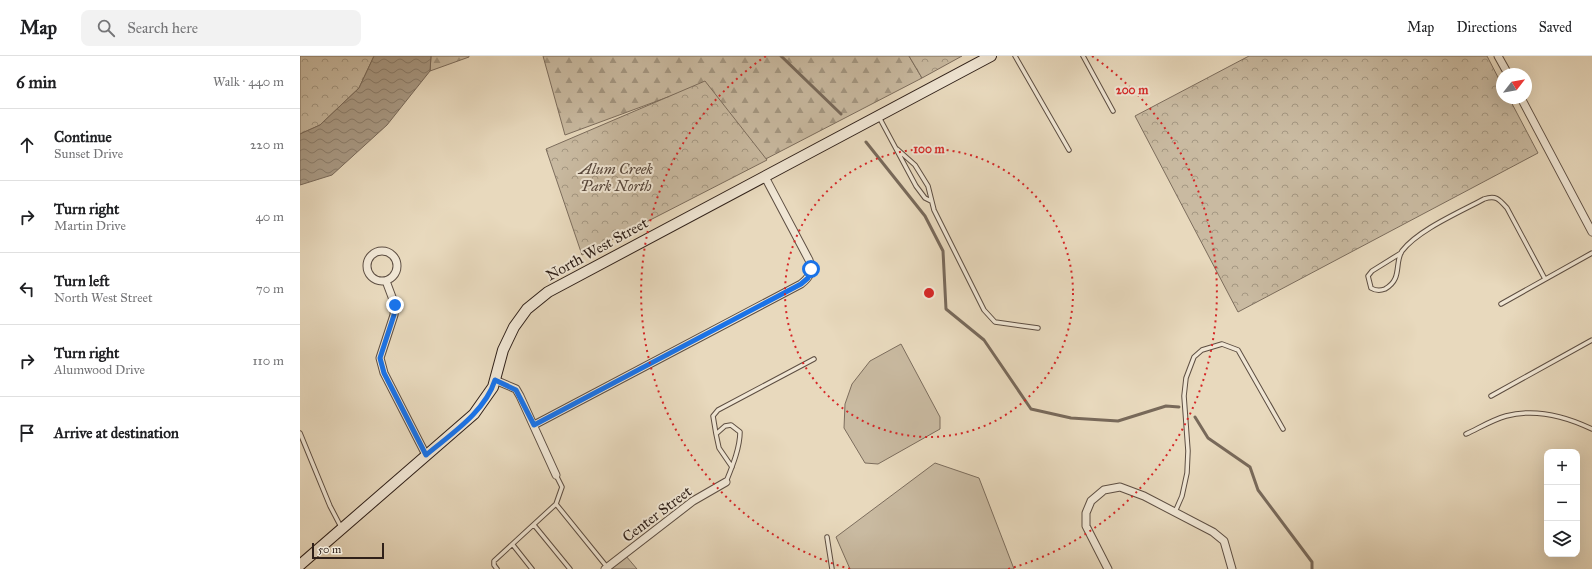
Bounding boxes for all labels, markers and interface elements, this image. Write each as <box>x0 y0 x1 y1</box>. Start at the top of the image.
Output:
search box <box>81 10 361 46</box>
text: Map <box>20 16 57 39</box>
icon: search <box>95 17 117 39</box>
text: Search here <box>127 19 198 37</box>
text: Map <box>1407 19 1434 36</box>
text: Directions <box>1456 19 1517 36</box>
text: Saved <box>1539 19 1572 36</box>
north arrow <box>1496 68 1532 104</box>
text: 6 min <box>16 72 57 93</box>
text: Walk · 440 m <box>213 74 284 90</box>
text: 200 m <box>1116 83 1149 97</box>
text: Continue <box>54 128 112 146</box>
icon: ahead <box>16 134 38 156</box>
text: 220 m <box>250 137 284 153</box>
text: 100 m <box>913 142 946 156</box>
text: Sunset Drive <box>54 146 123 162</box>
park label: Alum Creek Park North <box>577 160 653 195</box>
text: Turn right <box>54 200 119 218</box>
icon: right <box>16 206 38 228</box>
text: 40 m <box>255 209 284 225</box>
street label: North West Street <box>543 213 652 284</box>
text: Martin Drive <box>54 218 126 234</box>
route start <box>802 260 820 278</box>
text: Turn left <box>54 272 110 290</box>
icon: left <box>16 278 38 300</box>
text: 70 m <box>256 281 284 297</box>
centre of rings <box>922 286 936 300</box>
text: North West Street <box>54 290 153 306</box>
route end <box>386 296 404 314</box>
text: Turn right <box>54 344 119 362</box>
icon: right <box>16 350 38 372</box>
text: 110 m <box>252 353 284 369</box>
text: Alumwood Drive <box>54 362 145 378</box>
icon: arrive <box>16 422 38 444</box>
text: Arrive at destination <box>54 424 179 442</box>
map controls <box>1544 449 1580 557</box>
button: + <box>1544 449 1580 485</box>
street label: Center Street <box>619 482 696 546</box>
button: − <box>1544 485 1580 521</box>
button: layers <box>1544 521 1580 557</box>
scale bar <box>312 541 384 560</box>
text: 50 m <box>318 543 341 556</box>

